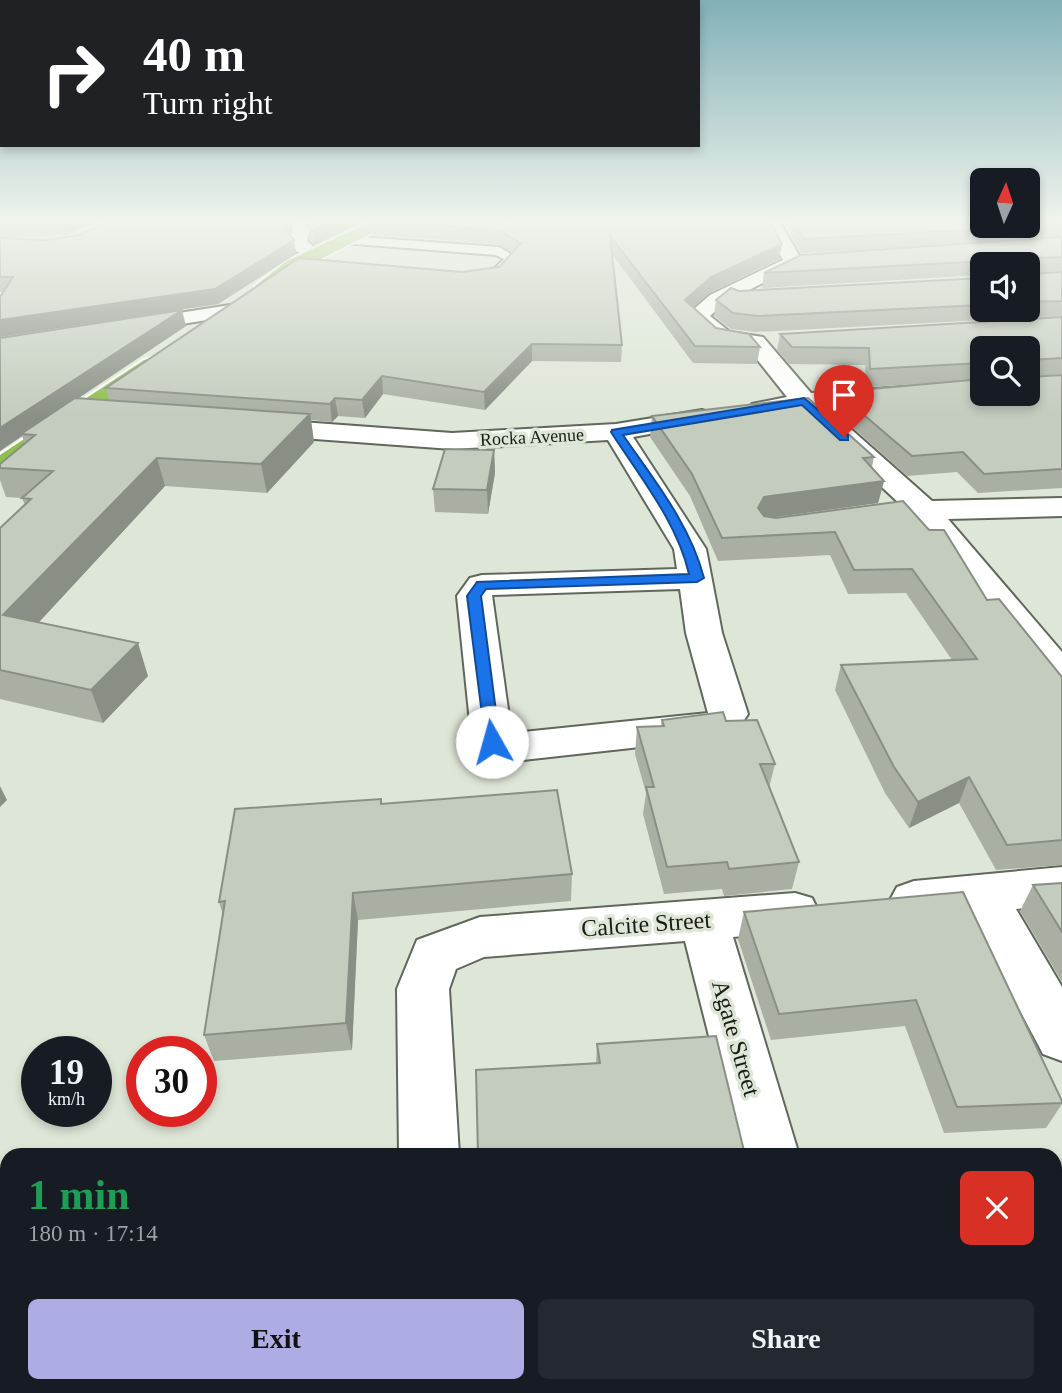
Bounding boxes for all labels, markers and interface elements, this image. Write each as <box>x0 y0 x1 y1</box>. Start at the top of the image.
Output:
text: 40 m <box>143 27 245 82</box>
icon: right <box>28 28 119 119</box>
text: Turn right <box>143 85 273 121</box>
north arrow <box>970 168 1040 238</box>
map controls <box>970 168 1040 406</box>
button: sound <box>970 252 1040 322</box>
button: search <box>970 336 1040 406</box>
pin <box>814 365 874 437</box>
icon: arrive <box>825 376 863 414</box>
street label: Rocka Avenue <box>479 424 585 450</box>
position arrow <box>455 705 529 779</box>
street label: Calcite Street <box>580 906 712 942</box>
street label: Agate Street <box>707 977 765 1099</box>
speed limit sign: 30 <box>126 1036 217 1127</box>
text: 19 <box>49 1053 84 1092</box>
text: km/h <box>48 1089 85 1109</box>
button: close <box>960 1171 1034 1245</box>
text: 1 min <box>28 1172 130 1218</box>
text: 180 m · 17:14 <box>28 1221 158 1246</box>
button: Exit <box>28 1299 524 1379</box>
button: Share <box>538 1299 1034 1379</box>

